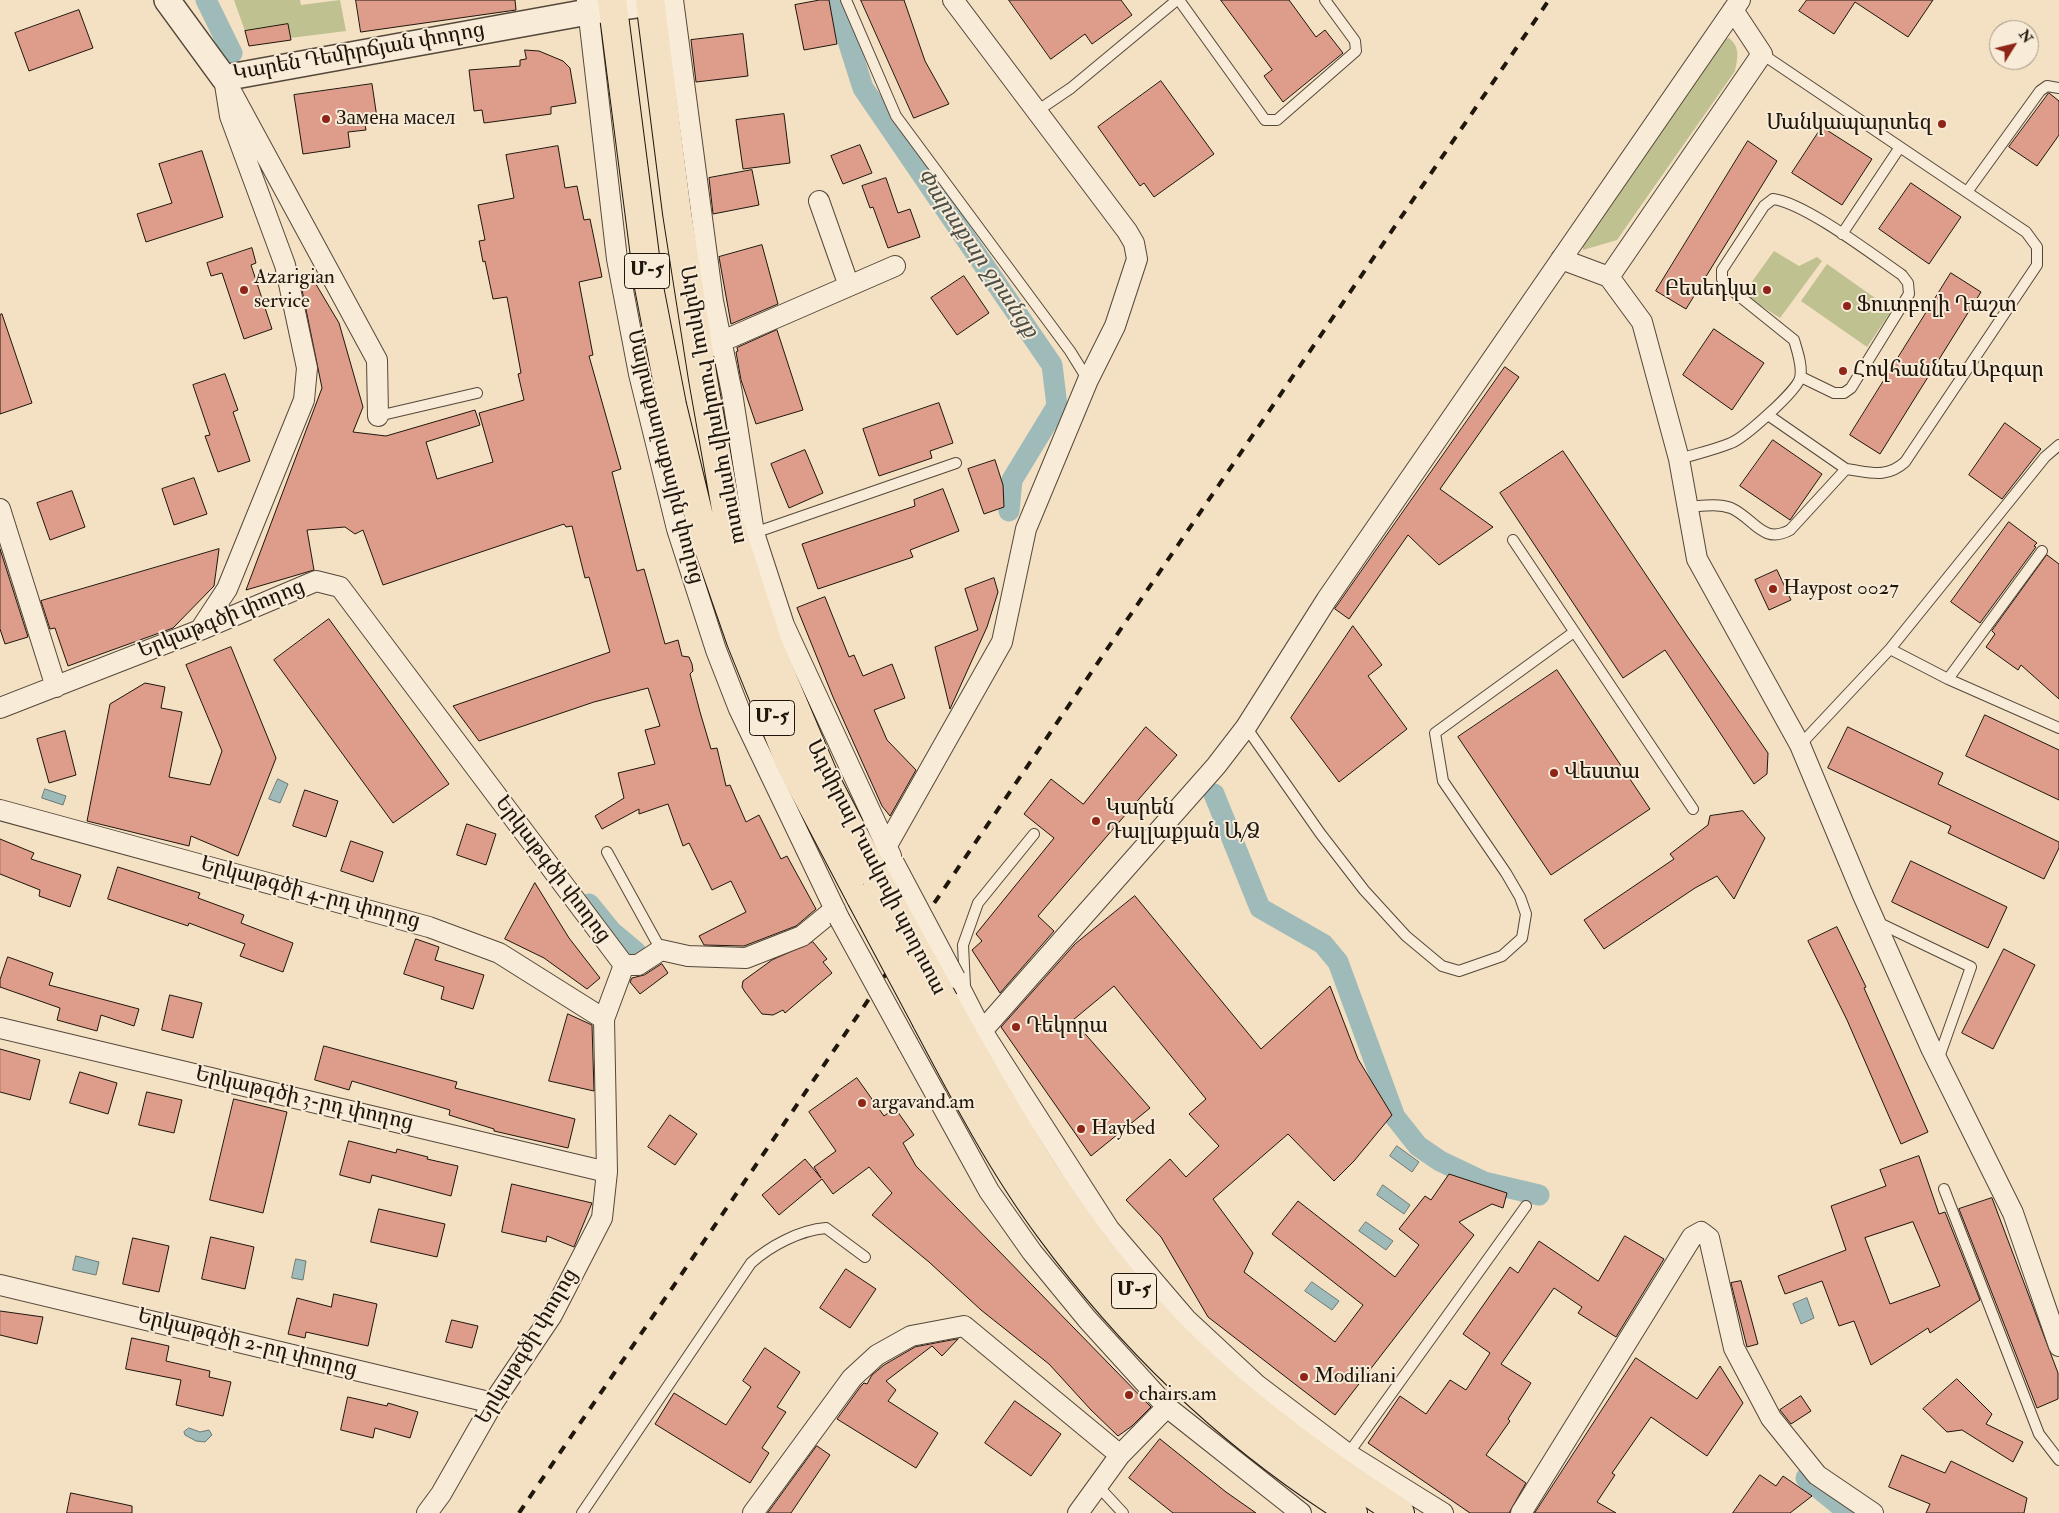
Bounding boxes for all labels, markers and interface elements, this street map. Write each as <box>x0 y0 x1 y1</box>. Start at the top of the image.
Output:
street label: Կարեն Դեմիրճյան փողոց <box>231 18 487 88</box>
north arrow <box>1989 20 2039 70</box>
text: N <box>2015 26 2036 47</box>
place label: Замена масел <box>336 106 455 132</box>
place label: Մանկապարտեզ <box>1767 111 1932 137</box>
marker: Замена масел <box>320 113 332 125</box>
marker: Մանկապարտեզ <box>1936 118 1948 130</box>
water label: Փարաքար ջրանցք <box>910 164 1042 344</box>
road number: Մ-5 <box>624 254 670 288</box>
street label: Ադմիրալ Իսակովի պողոտա <box>673 264 751 546</box>
place label: Azarigian service <box>254 265 335 315</box>
place label: Բեսեդկա <box>1664 277 1757 303</box>
marker: Azarigian service <box>238 284 250 296</box>
marker: Բեսեդկա <box>1761 284 1773 296</box>
place label: Ֆուտբոլի Դաշտ <box>1857 293 2017 319</box>
marker: Ֆուտբոլի Դաշտ <box>1841 300 1853 312</box>
street label: Մայրաքաղաքային փողոց <box>620 327 708 587</box>
place label: Հովհաննես Աբգար <box>1853 358 2044 384</box>
marker: Հովհաննես Աբգար <box>1837 365 1849 377</box>
street label: Երկաթգծի փողոց <box>135 575 309 665</box>
place label: Haypost 0027 <box>1783 576 1899 602</box>
marker: Haypost 0027 <box>1767 583 1779 595</box>
road number: Մ-5 <box>750 700 794 736</box>
street label: Ադմիրալ Իսակովի պողոտա <box>800 736 950 1000</box>
place label: Վեստա <box>1564 760 1640 786</box>
marker: Վեստա <box>1548 767 1560 779</box>
street label: Երկաթգծի փողոց <box>489 792 615 948</box>
place label: Կարեն Դալլաքյան Ա/Ձ <box>1106 796 1260 846</box>
marker: Կարեն Դալլաքյան Ա/Ձ <box>1090 815 1102 827</box>
street label: Երկաթգծի 4-րդ փողոց <box>197 853 423 935</box>
place label: Դեկորա <box>1026 1014 1108 1040</box>
marker: Դեկորա <box>1010 1021 1022 1033</box>
street label: Երկաթգծի 3-րդ փողոց <box>192 1063 416 1137</box>
place label: argavand.am <box>872 1090 975 1116</box>
marker: argavand.am <box>856 1097 868 1109</box>
place label: Haybed <box>1091 1116 1155 1142</box>
marker: Haybed <box>1075 1123 1087 1135</box>
street label: Երկաթգծի փողոց <box>472 1265 584 1429</box>
road number: Մ-5 <box>1112 1274 1156 1308</box>
street label: Երկաթգծի 2-րդ փողոց <box>134 1304 360 1384</box>
place label: Modiliani <box>1314 1364 1396 1390</box>
marker: Modiliani <box>1298 1371 1310 1383</box>
place label: chairs.am <box>1139 1382 1217 1408</box>
marker: chairs.am <box>1123 1389 1135 1401</box>

